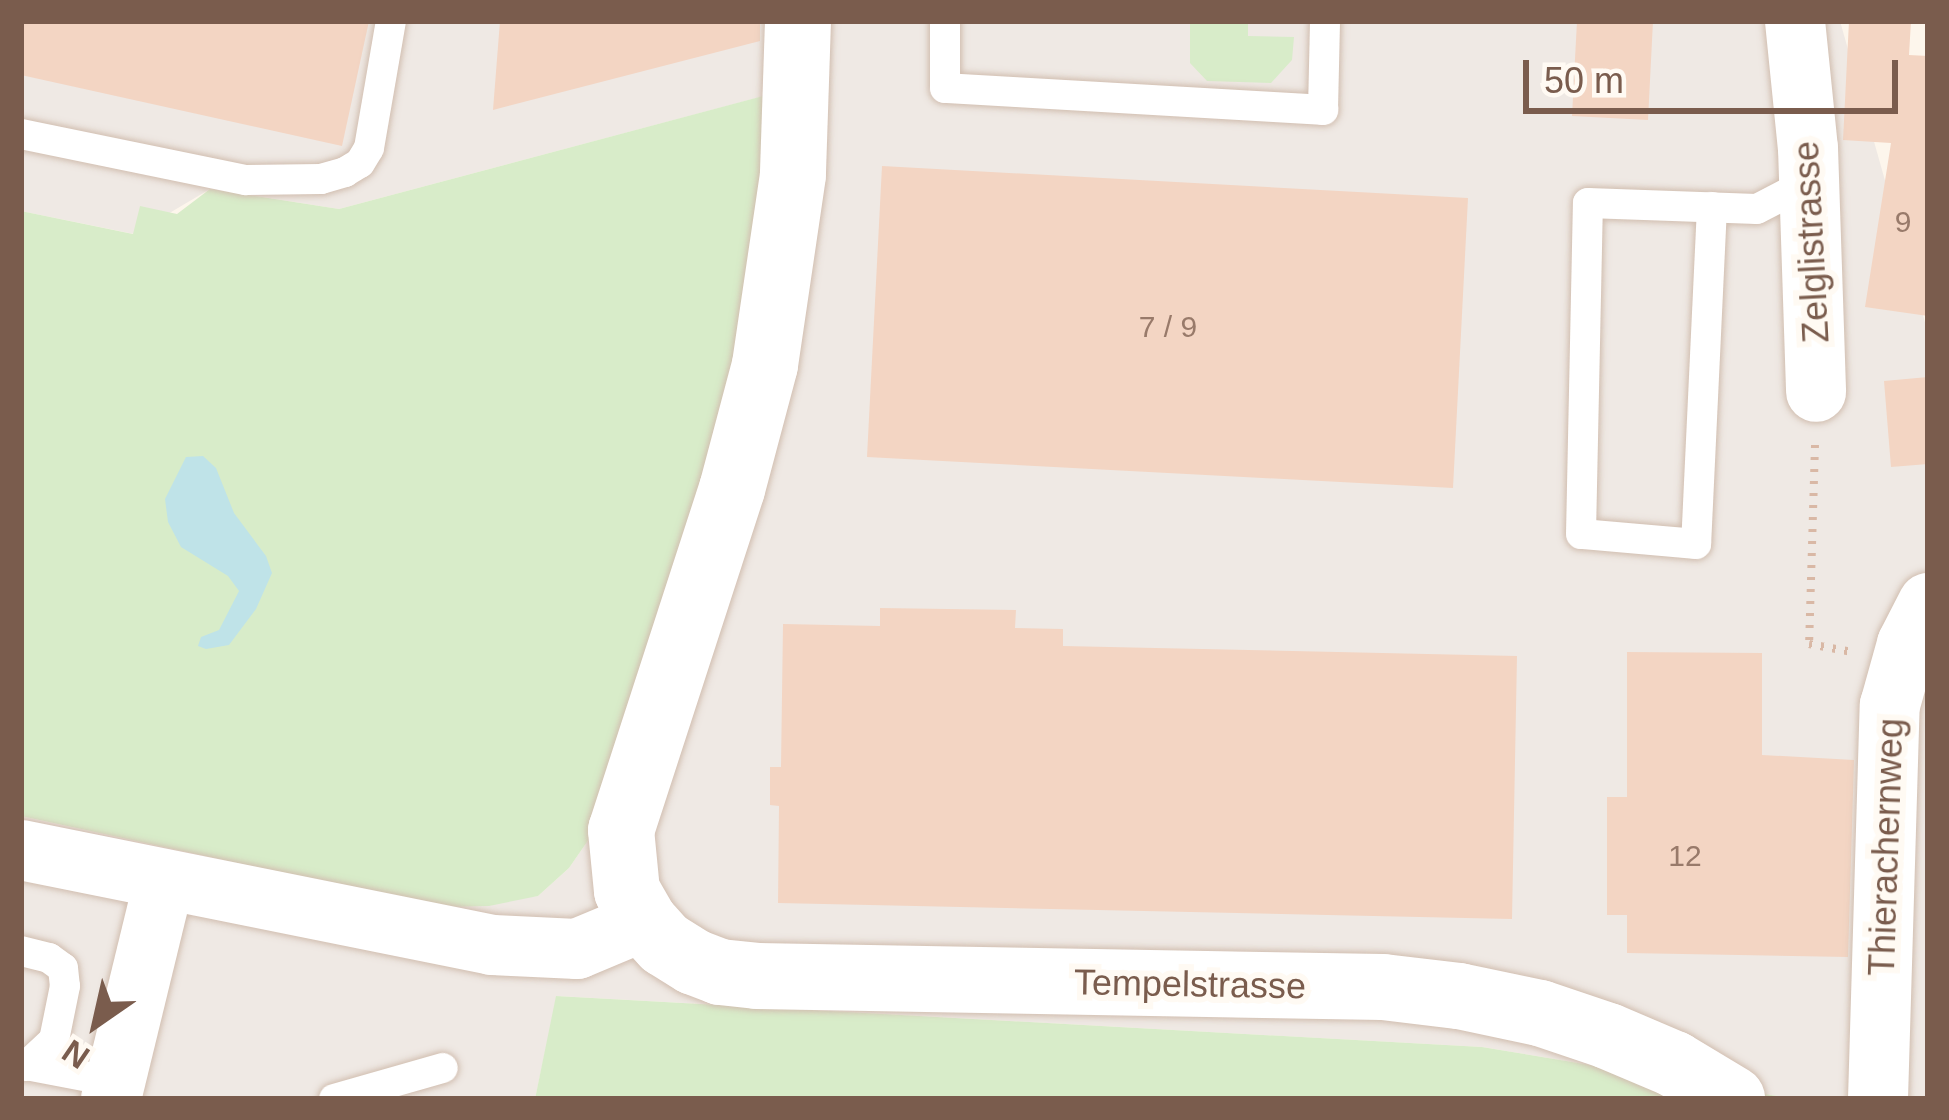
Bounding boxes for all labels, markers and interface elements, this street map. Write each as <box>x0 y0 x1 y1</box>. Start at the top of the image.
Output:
scale bar <box>1529 36 1904 110</box>
text: 50 m <box>1544 60 1624 101</box>
street label: Zelglistrasse <box>1784 140 1838 344</box>
house number: 9 <box>1895 204 1911 240</box>
house number: 7 / 9 <box>1139 309 1197 345</box>
street label: Thierachernweg <box>1860 717 1912 977</box>
house number: 12 <box>1668 838 1702 874</box>
street label: Tempelstrasse <box>1074 960 1306 1008</box>
north arrow <box>36 964 156 1084</box>
text: N <box>55 1032 96 1076</box>

